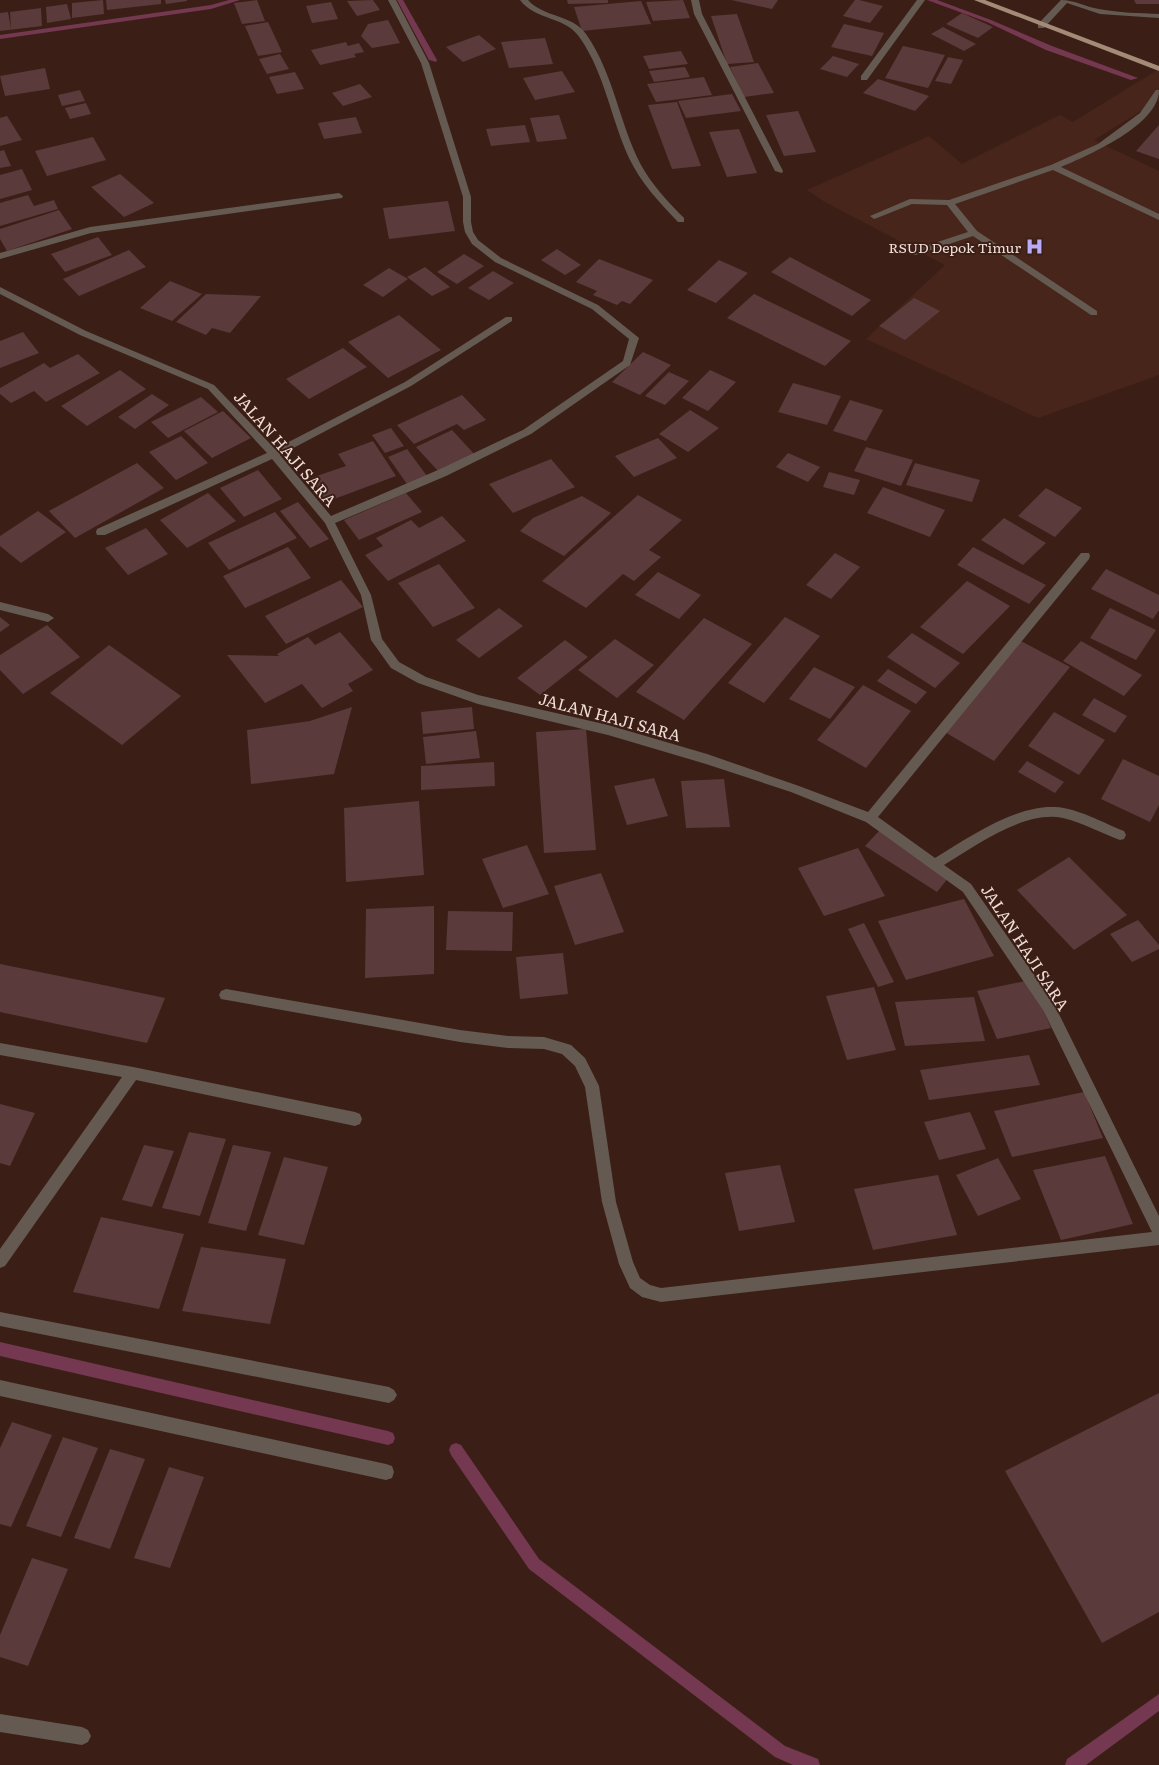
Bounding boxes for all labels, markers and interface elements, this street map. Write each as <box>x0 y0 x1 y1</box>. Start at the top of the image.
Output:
place label: RSUD Depok Timur <box>888 237 1021 257</box>
hospital icon: RSUD Depok Timur <box>1025 237 1045 257</box>
street label: JALAN HAJI SARA <box>229 385 343 511</box>
street label: JALAN HAJI SARA <box>536 685 684 747</box>
street label: JALAN HAJI SARA <box>976 879 1076 1015</box>

